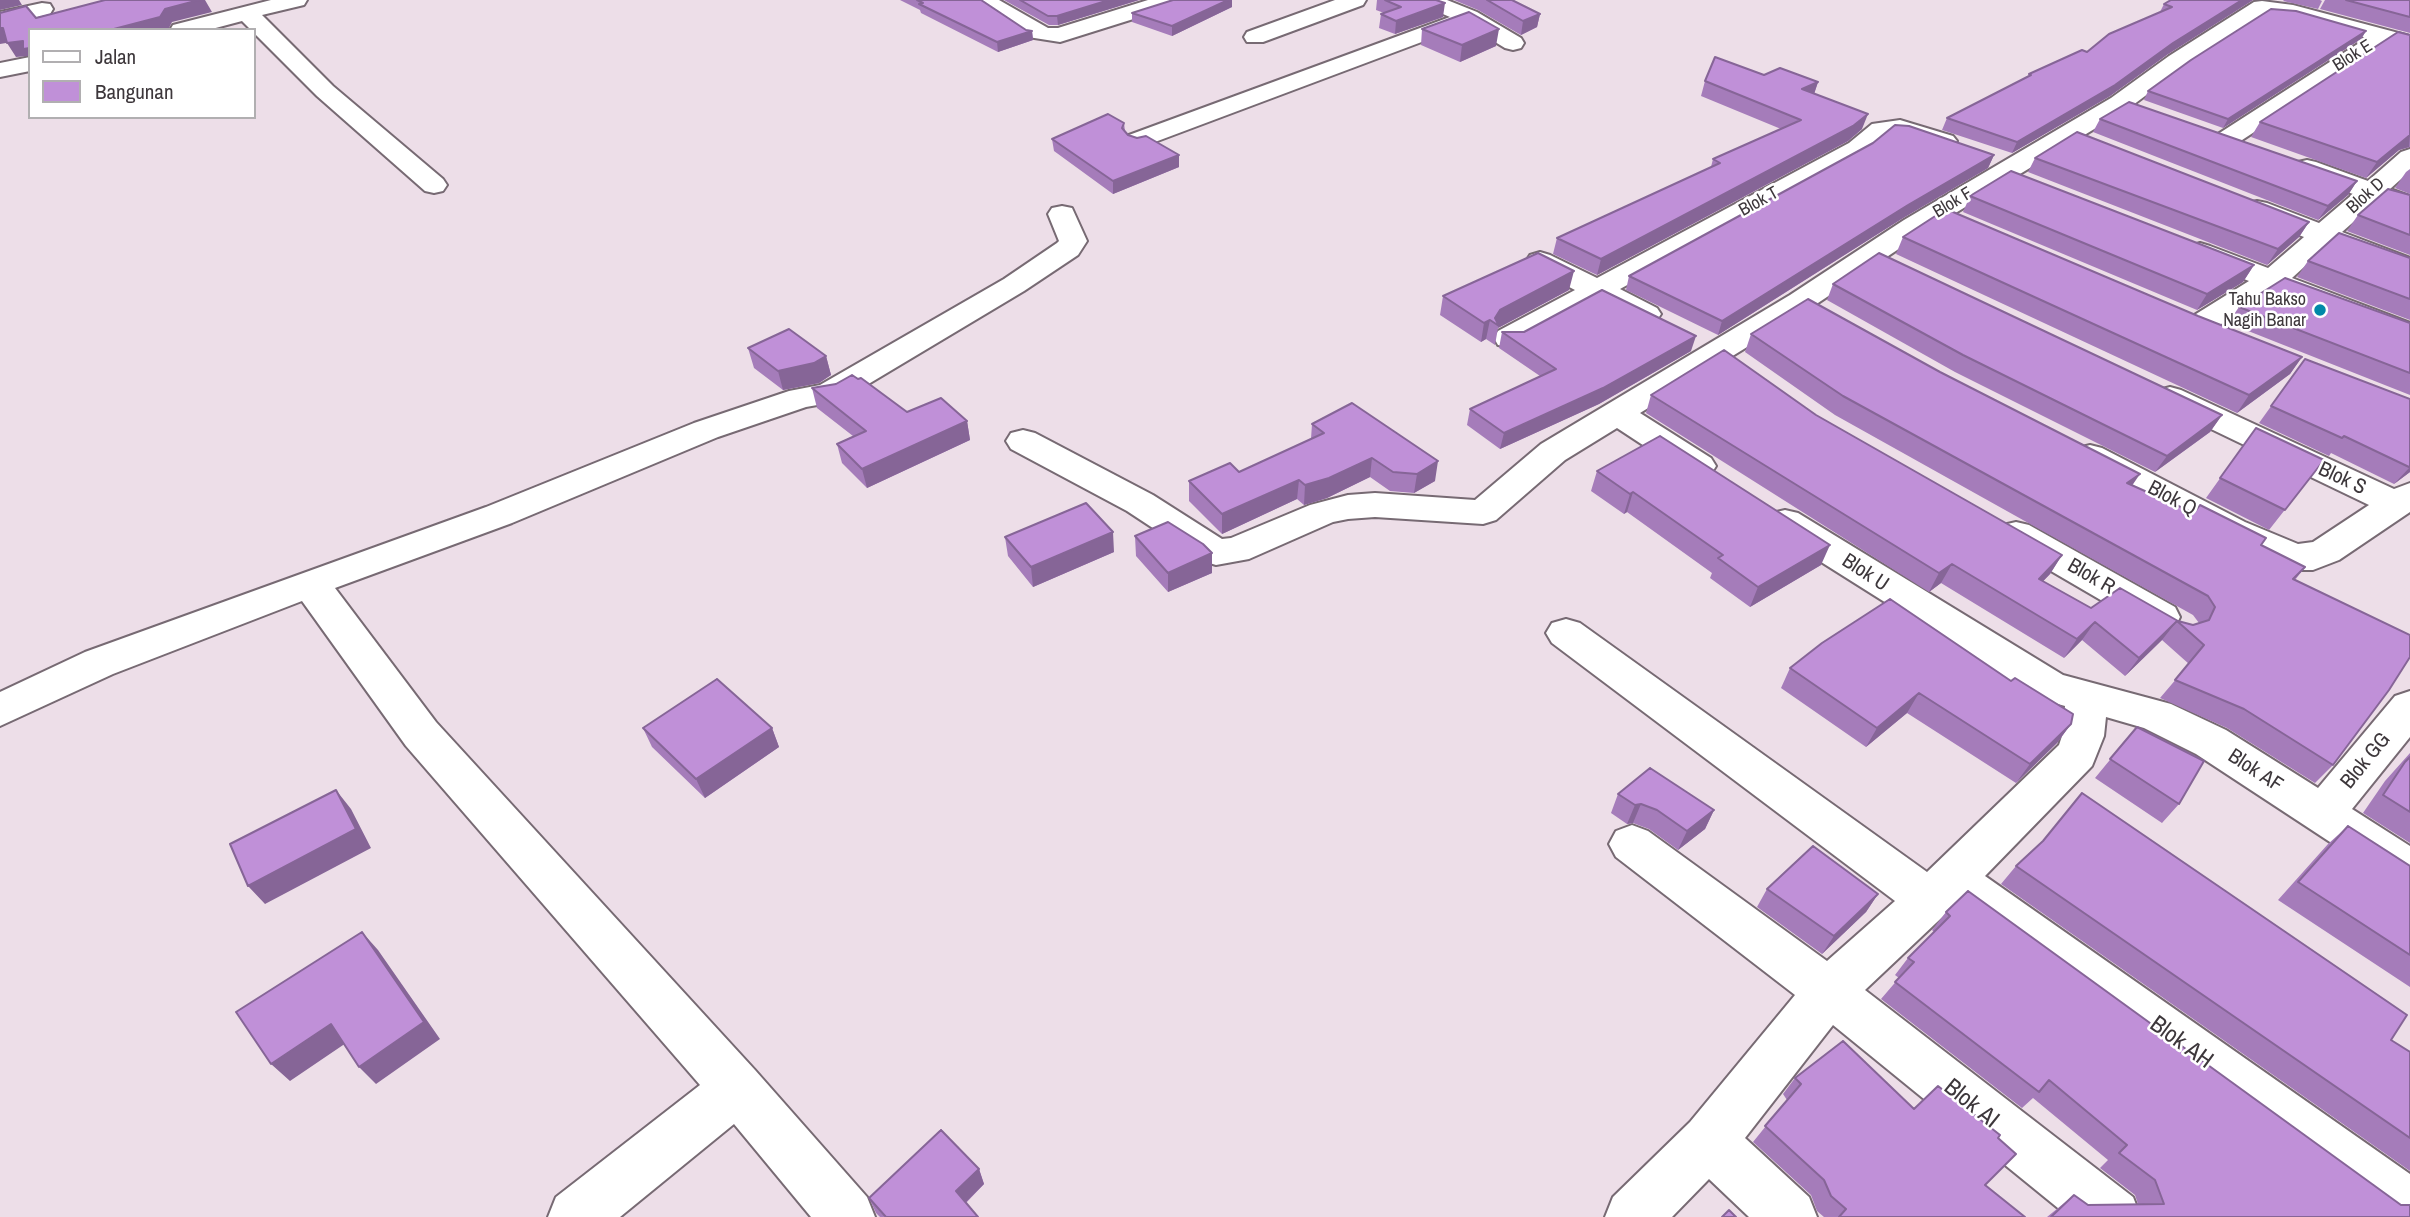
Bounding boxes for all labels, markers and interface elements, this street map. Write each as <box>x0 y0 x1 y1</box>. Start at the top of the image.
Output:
legend <box>28 28 256 119</box>
street label: Blok E <box>2329 36 2377 76</box>
text: Jalan <box>95 42 136 71</box>
text: Bangunan <box>95 77 174 106</box>
street label: Blok D <box>2343 173 2389 219</box>
street label: Blok T <box>1735 182 1783 222</box>
street label: Blok F <box>1930 183 1976 223</box>
place label: Tahu Bakso Nagih Banar <box>2223 289 2306 332</box>
marker: Tahu Bakso Nagih Banar <box>2312 302 2328 318</box>
street label: Blok S <box>2314 457 2370 501</box>
street label: Blok Q <box>2143 476 2201 522</box>
street label: Blok U <box>1837 549 1893 597</box>
street label: Blok R <box>2063 553 2119 601</box>
street label: Blok GG <box>2336 728 2396 794</box>
street label: Blok AF <box>2223 744 2287 798</box>
street label: Blok AH <box>2144 1010 2218 1076</box>
street label: Blok AI <box>1938 1073 2004 1135</box>

